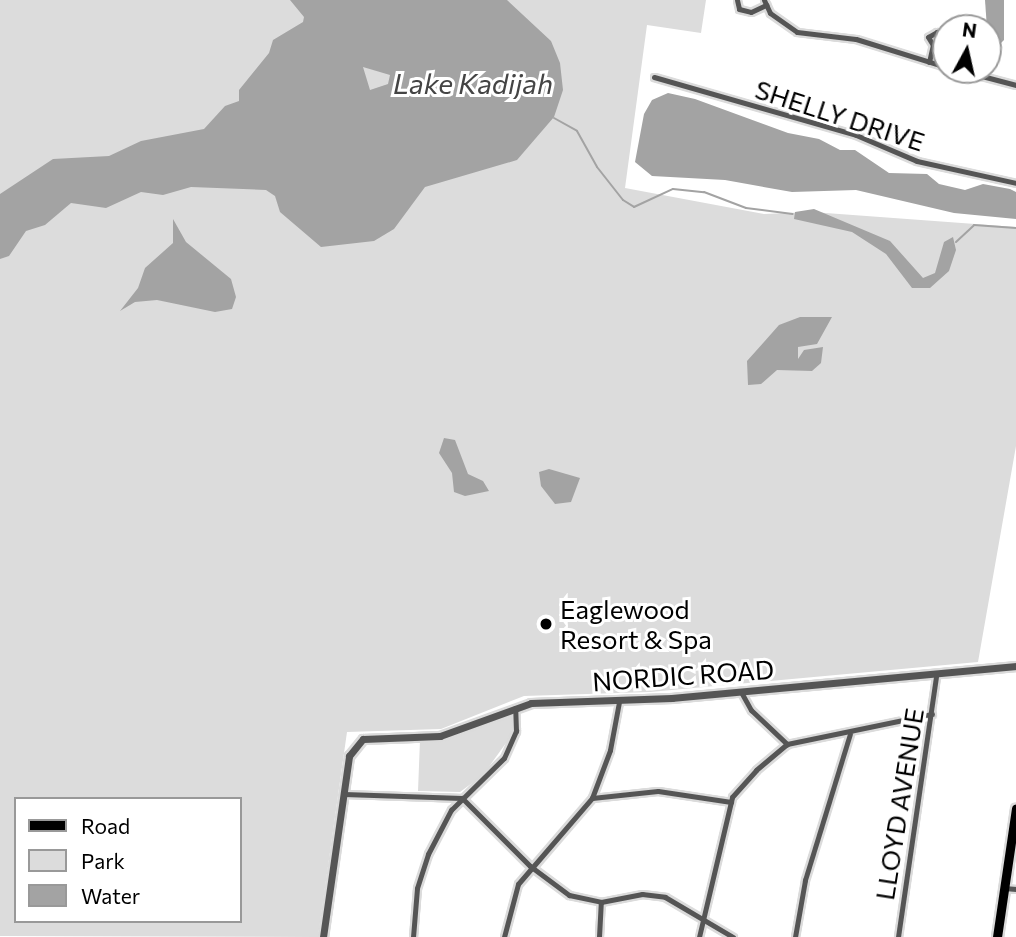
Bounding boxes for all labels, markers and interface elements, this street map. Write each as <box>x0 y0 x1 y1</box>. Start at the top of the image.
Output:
north arrow <box>932 14 1002 84</box>
text: N <box>961 17 978 42</box>
water label: Lake Kadijah <box>393 66 553 100</box>
street label: SHELLY DRIVE <box>751 73 929 157</box>
place label: Eaglewood Resort & Spa <box>560 593 712 654</box>
marker: Eaglewood Resort & Spa <box>538 616 554 632</box>
street label: NORDIC ROAD <box>591 653 775 697</box>
street label: LLOYD AVENUE <box>868 706 930 902</box>
legend <box>14 797 242 923</box>
text: Road <box>81 813 130 838</box>
text: Park <box>81 848 125 873</box>
text: Water <box>81 883 140 908</box>

